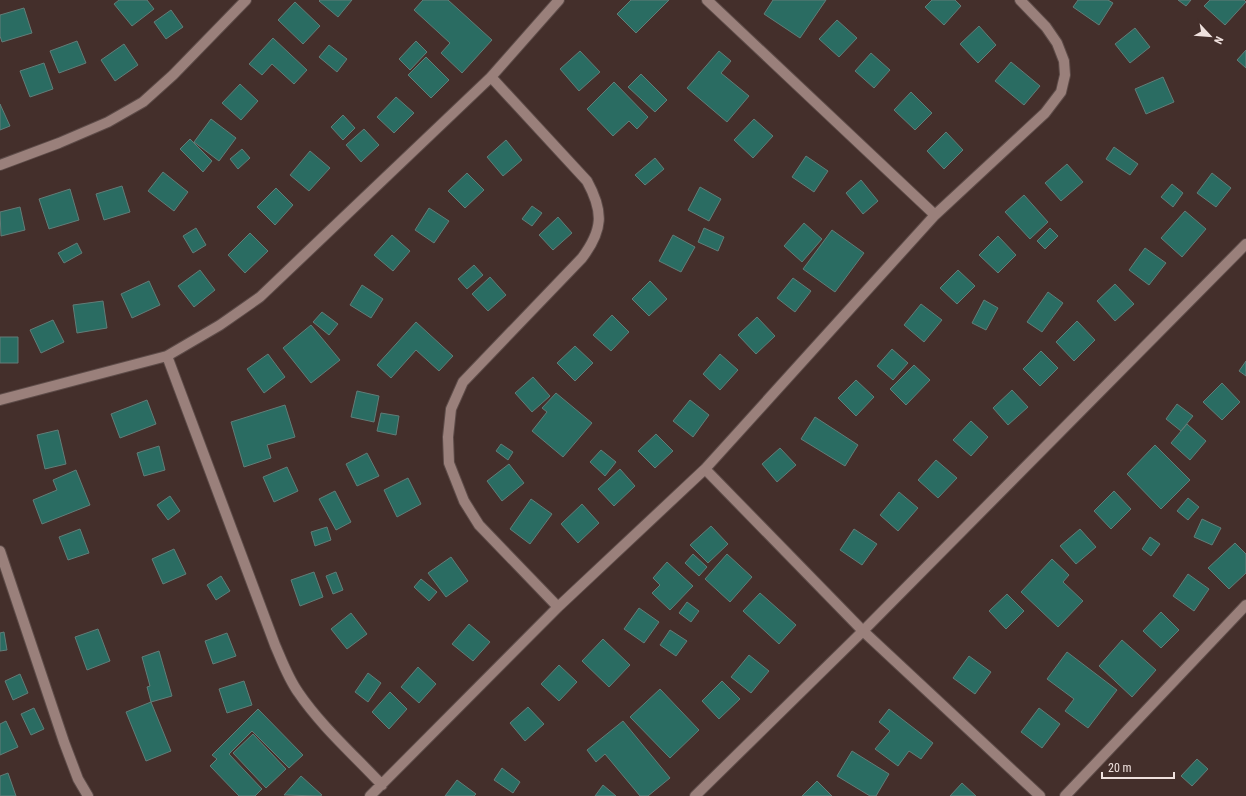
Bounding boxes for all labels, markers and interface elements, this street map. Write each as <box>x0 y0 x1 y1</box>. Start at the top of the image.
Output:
north arrow <box>1190 16 1230 56</box>
text: N <box>1211 34 1226 46</box>
scale bar <box>1102 754 1174 780</box>
text: 20 m <box>1108 761 1132 775</box>

